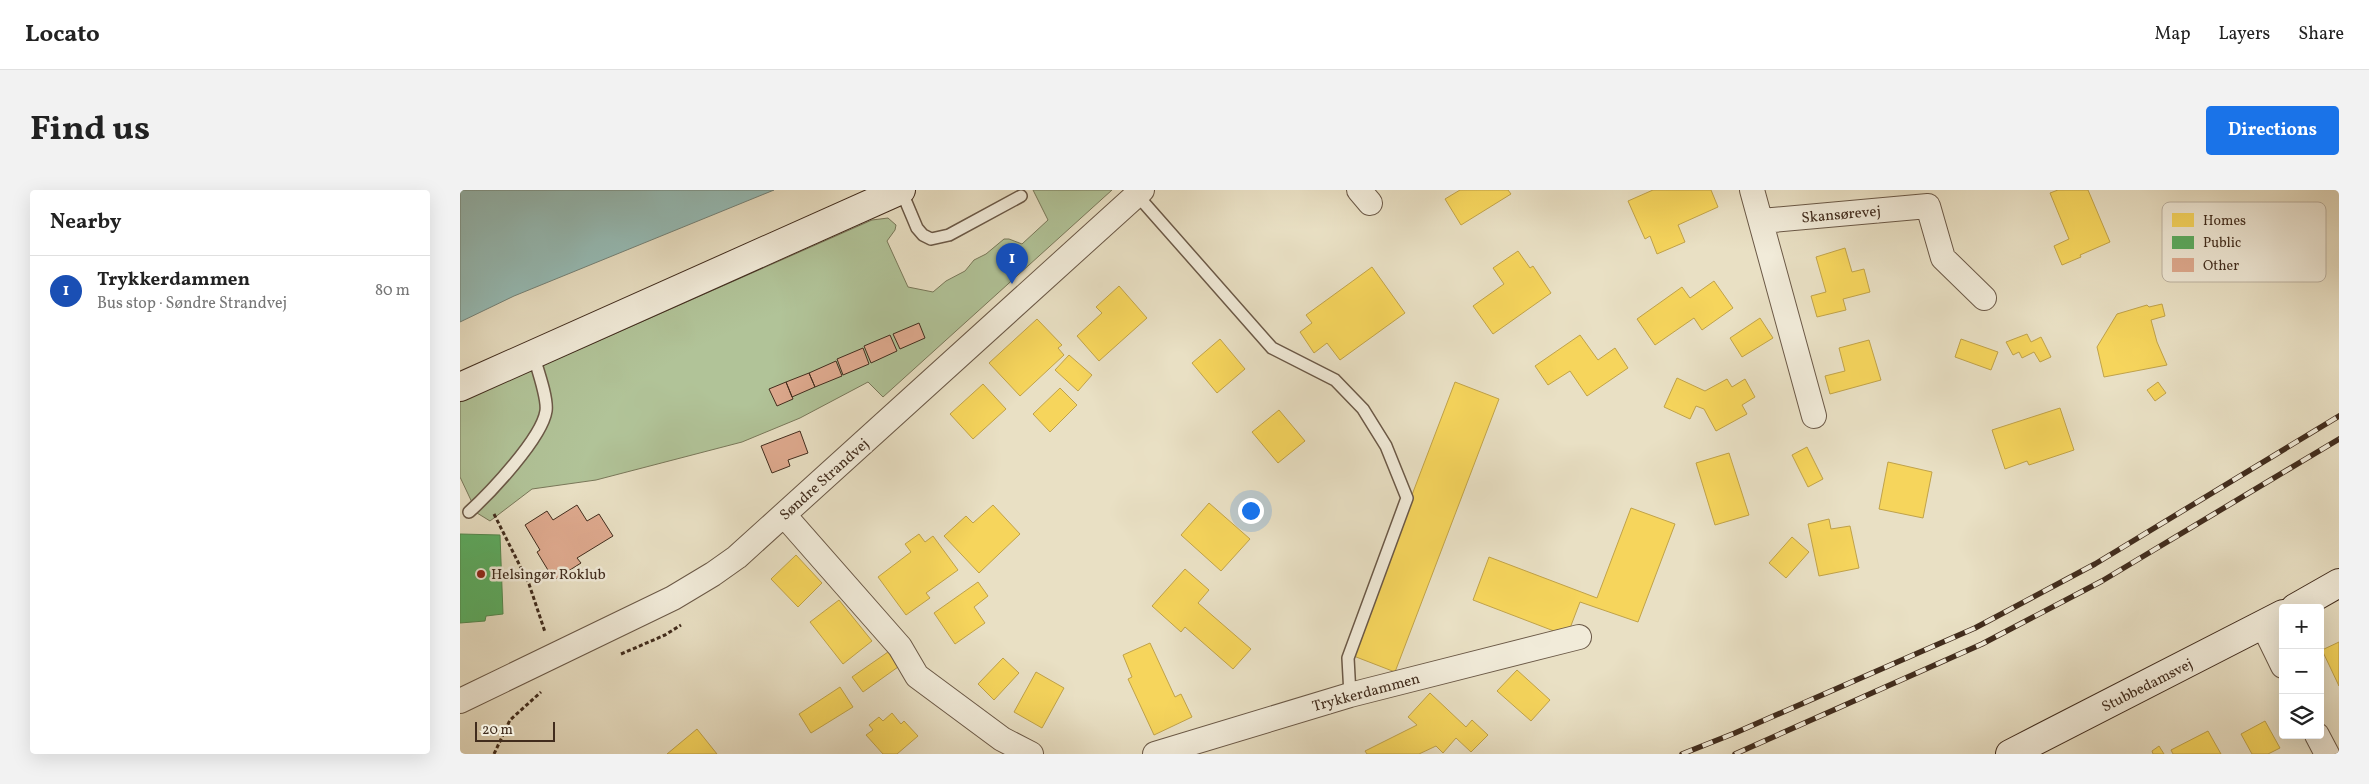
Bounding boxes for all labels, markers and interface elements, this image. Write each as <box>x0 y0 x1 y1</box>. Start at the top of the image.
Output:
text: Locato <box>25 18 100 52</box>
text: Map <box>2154 22 2190 47</box>
text: Layers <box>2218 22 2270 47</box>
text: Share <box>2298 22 2344 47</box>
text: Find us <box>30 106 150 154</box>
button: Directions <box>2206 106 2339 155</box>
street label: Skansørevej <box>1801 202 1882 229</box>
legend <box>2162 202 2326 282</box>
text: Nearby <box>50 208 121 237</box>
text: Homes <box>2203 212 2246 231</box>
text: Public <box>2203 234 2241 253</box>
pin: 1 <box>996 243 1028 284</box>
text: Other <box>2203 257 2239 276</box>
text: Trykkerdammen <box>97 267 250 293</box>
text: 1 <box>63 280 69 302</box>
text: 80 m <box>375 280 410 302</box>
text: Bus stop · Søndre Strandvej <box>97 293 287 315</box>
street label: Søndre Strandvej <box>776 434 874 526</box>
your location <box>1238 498 1264 524</box>
place label: Helsingør Roklub <box>491 565 606 586</box>
marker: Helsingør Roklub <box>475 568 487 580</box>
map controls <box>2279 604 2324 739</box>
button: + <box>2279 604 2324 649</box>
button: − <box>2279 649 2324 694</box>
street label: Stubbedamsvej <box>2098 654 2197 718</box>
street label: Trykkerdammen <box>1310 669 1423 718</box>
button: layers <box>2279 694 2324 739</box>
scale bar <box>475 719 555 742</box>
text: 20 m <box>482 721 513 740</box>

